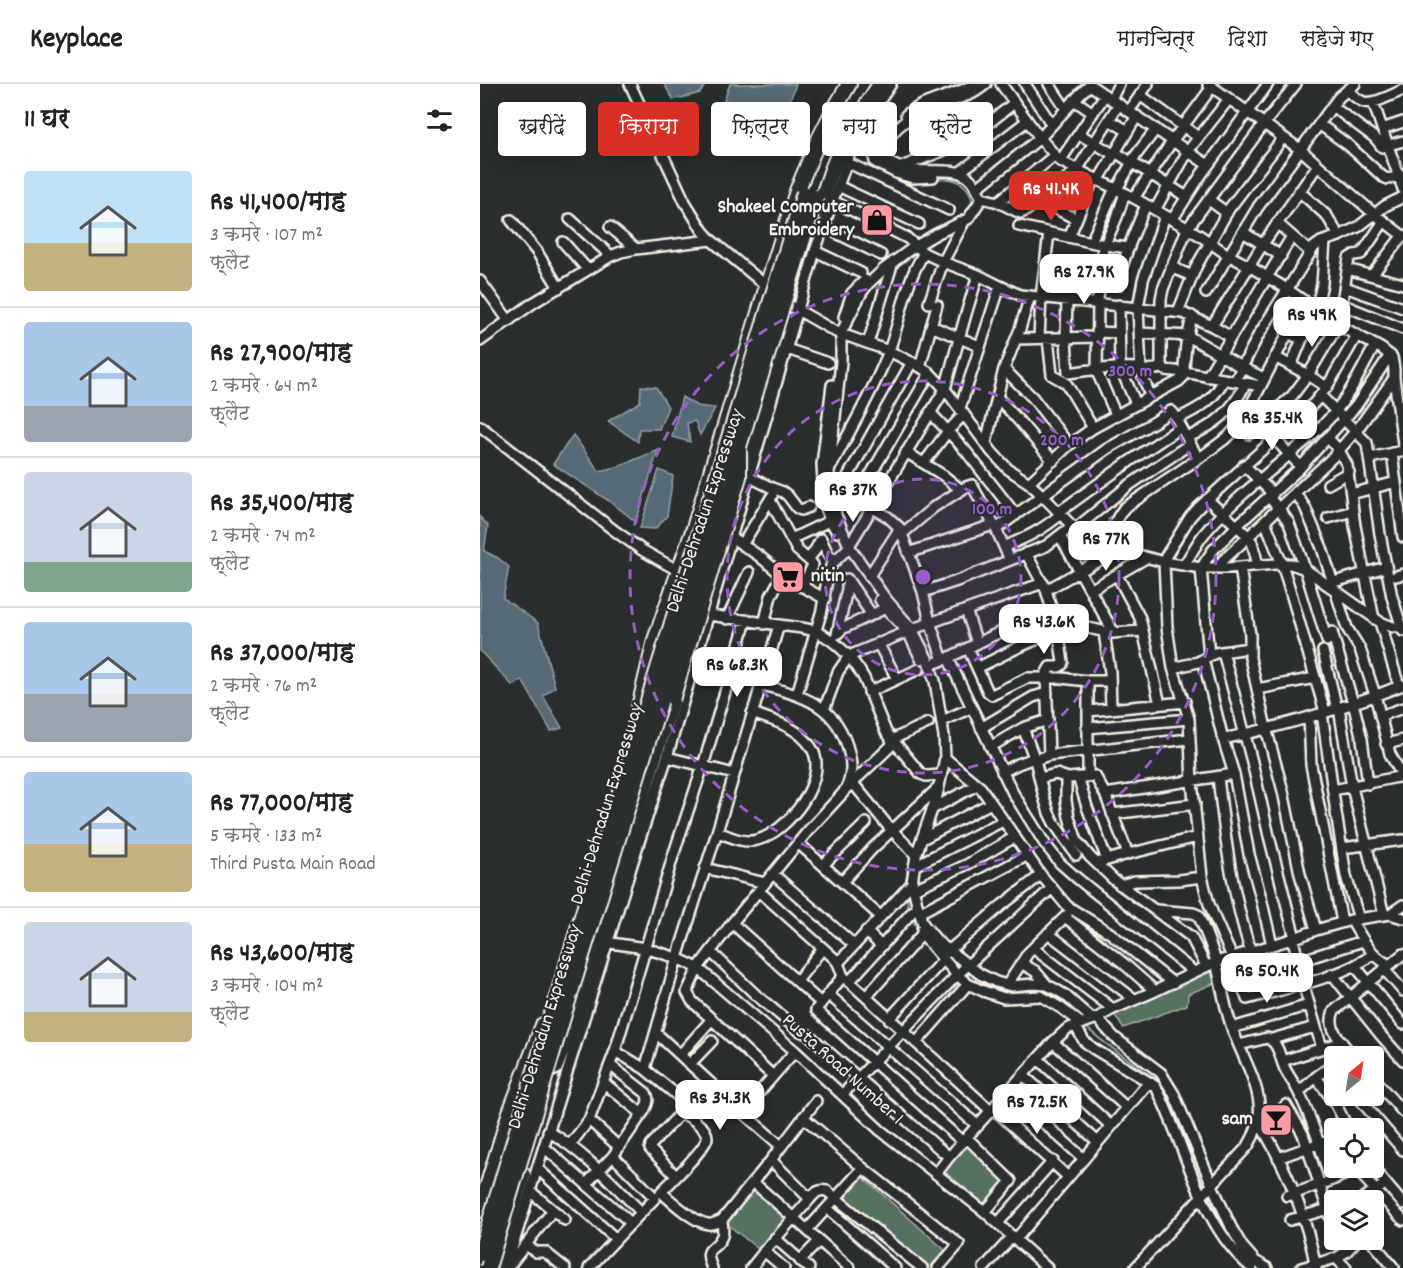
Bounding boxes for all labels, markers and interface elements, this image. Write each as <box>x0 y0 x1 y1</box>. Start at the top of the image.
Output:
text: Keyplace <box>30 21 123 61</box>
text: मानचित्र <box>1117 26 1194 56</box>
text: दिशा <box>1227 26 1267 56</box>
text: सहेजे गए <box>1300 26 1373 56</box>
text: 11 घर <box>24 102 69 139</box>
chip: खरीदें <box>498 102 586 156</box>
chip: किराया <box>598 102 699 156</box>
chip: फ़िल्टर <box>711 102 810 156</box>
chip: नया <box>822 102 897 156</box>
chip: फ़्लैट <box>909 102 993 156</box>
icon: filters <box>423 104 456 137</box>
pin: Rs 41.4K <box>989 171 1113 222</box>
text: Rs 41.4K <box>1023 176 1079 204</box>
text: Rs 41,400/माह <box>210 185 346 222</box>
place label: Shakeel Computer Embroidery <box>718 194 855 245</box>
icon: home <box>72 195 144 267</box>
shop icon: Shakeel Computer Embroidery <box>859 202 895 238</box>
text: 3 कमरे · 107 m² <box>210 222 323 250</box>
text: फ़्लैट <box>210 250 250 278</box>
pin: Rs 27.9K <box>1022 254 1146 305</box>
text: Rs 27.9K <box>1054 259 1114 287</box>
pin: Rs 49K <box>1263 297 1361 348</box>
text: Rs 49K <box>1287 302 1337 330</box>
text: Rs 27,900/माह <box>210 336 352 373</box>
icon: home <box>72 346 144 418</box>
text: 300 m <box>1108 360 1152 385</box>
text: 2 कमरे · 64 m² <box>210 373 318 401</box>
pin: Rs 35.4K <box>1210 400 1334 451</box>
text: फ़्लैट <box>210 401 250 429</box>
street label: Delhi–Dehradun Expressway <box>660 405 752 616</box>
text: Rs 35.4K <box>1241 405 1303 433</box>
text: 200 m <box>1040 429 1084 454</box>
pin: Rs 37K <box>804 472 902 523</box>
text: Rs 37K <box>829 477 877 505</box>
text: Rs 35,400/माह <box>210 486 353 523</box>
icon: home <box>72 496 144 568</box>
text: 100 m <box>972 498 1012 523</box>
pin: Rs 77K <box>1057 521 1155 572</box>
text: 2 कमरे · 74 m² <box>210 523 316 551</box>
text: Rs 77K <box>1082 526 1130 554</box>
text: फ़्लैट <box>210 551 250 579</box>
supermarket icon: nitin <box>770 559 806 595</box>
place label: nitin <box>811 563 844 591</box>
centre of rings <box>913 567 933 587</box>
pin: Rs 43.6K <box>982 604 1106 655</box>
text: Rs 43.6K <box>1013 609 1075 637</box>
text: Rs 37,000/माह <box>210 636 354 673</box>
icon: home <box>72 646 144 718</box>
pin: Rs 68.3K <box>675 647 799 698</box>
text: Rs 68.3K <box>706 652 768 680</box>
text: 2 कमरे · 76 m² <box>210 673 317 701</box>
street label: Delhi-Dehradun Expressway <box>564 699 652 908</box>
text: फ़्लैट <box>210 701 250 729</box>
text: Rs 77,000/माह <box>210 786 353 823</box>
icon: home <box>72 796 144 868</box>
text: 5 कमरे · 133 m² <box>210 823 322 851</box>
text: Third Pusta Main Road <box>210 851 376 879</box>
street label: Delhi–Dehradun Expressway <box>502 920 591 1133</box>
text: Rs 43,600/माह <box>210 936 354 973</box>
icon: home <box>72 946 144 1018</box>
pin: Rs 50.4K <box>1205 953 1329 1004</box>
text: Rs 50.4K <box>1235 958 1299 986</box>
text: 3 कमरे · 104 m² <box>210 973 323 1001</box>
text: फ़्लैट <box>210 1001 250 1029</box>
street label: Pusta Road Number 1 <box>775 1008 909 1132</box>
north arrow <box>1324 1046 1384 1106</box>
map controls <box>1324 1046 1384 1250</box>
pin: Rs 34.3K <box>658 1080 782 1131</box>
pin: Rs 72.5K <box>975 1084 1099 1135</box>
text: Rs 34.3K <box>689 1085 751 1113</box>
text: Rs 72.5K <box>1007 1089 1067 1117</box>
bar icon: sam <box>1258 1102 1294 1138</box>
place label: sam <box>1221 1106 1253 1134</box>
button: locate <box>1324 1118 1384 1178</box>
button: layers <box>1324 1190 1384 1250</box>

